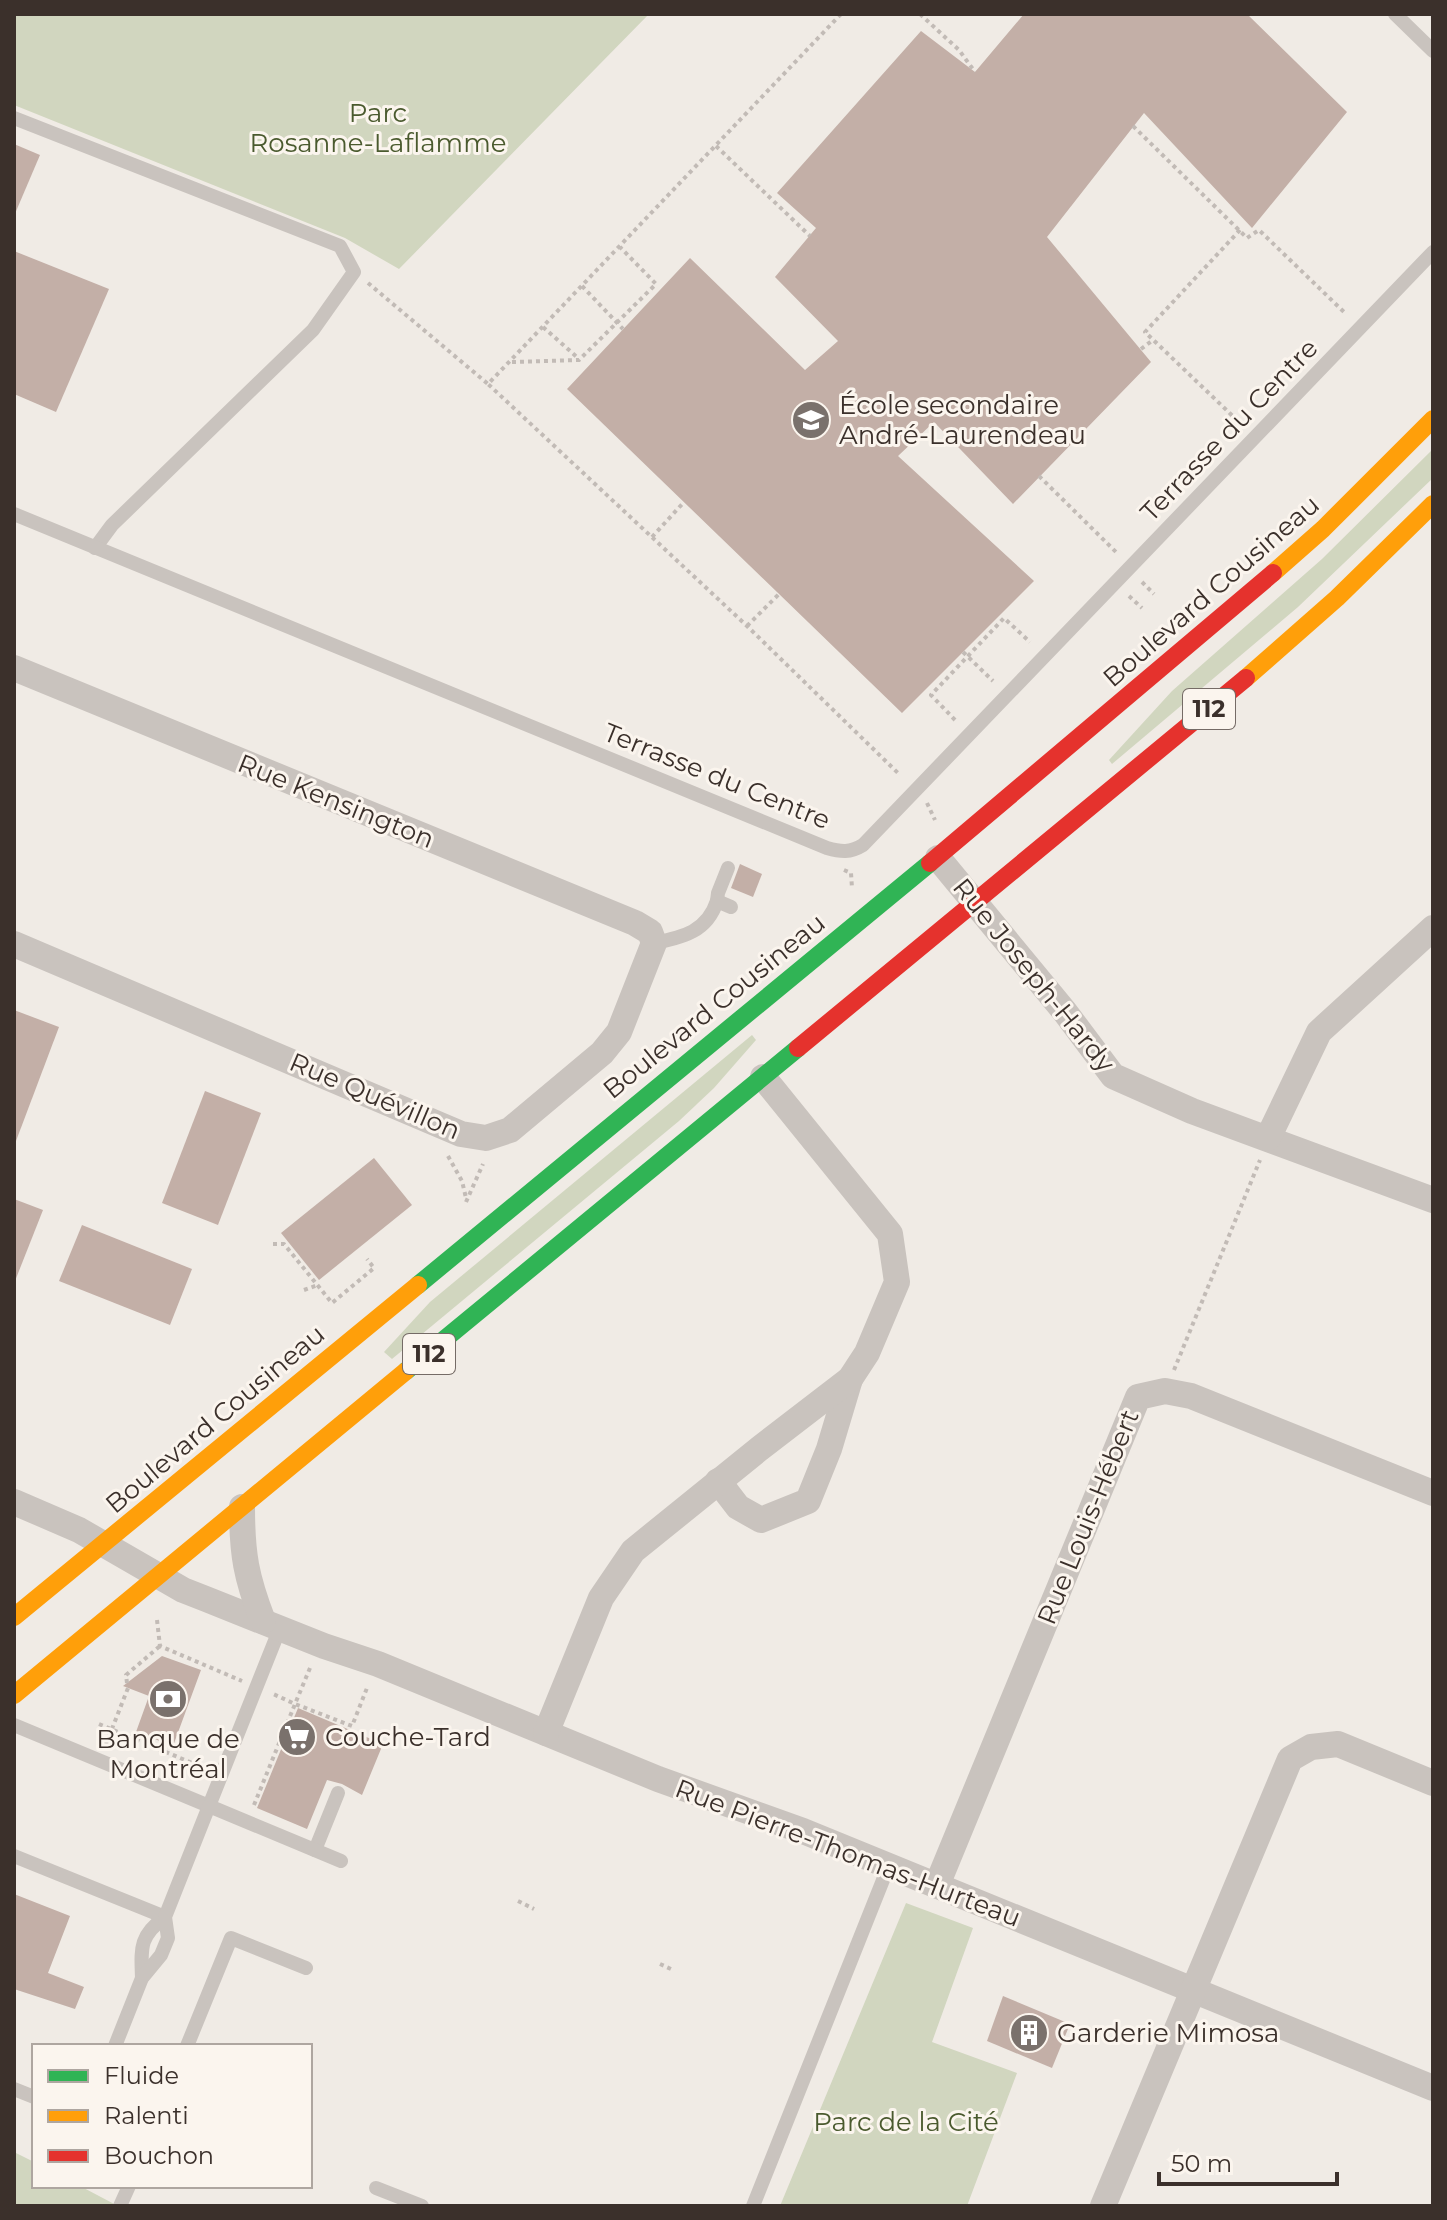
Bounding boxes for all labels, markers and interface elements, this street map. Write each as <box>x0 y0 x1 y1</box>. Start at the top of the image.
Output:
park label: Parc Rosanne-Laflamme <box>250 97 506 159</box>
street label: Terrasse du Centre <box>1134 332 1324 528</box>
place label: École secondaire André-Laurendeau <box>839 389 1086 451</box>
school or university icon: École secondaire André-Laurendeau <box>790 399 832 441</box>
street label: Boulevard Cousineau <box>1096 488 1326 694</box>
road number: 112 <box>1183 689 1235 729</box>
street label: Terrasse du Centre <box>599 716 835 836</box>
street label: Rue Kensington <box>233 747 439 855</box>
street label: Rue Joseph-Hardy <box>946 872 1122 1079</box>
street label: Boulevard Cousineau <box>597 907 831 1105</box>
street label: Rue Quévillon <box>285 1046 465 1146</box>
street label: Boulevard Cousineau <box>99 1318 331 1520</box>
road number: 112 <box>403 1334 455 1374</box>
street label: Rue Louis-Hébert <box>1030 1405 1146 1629</box>
bank icon: Banque de Montréal <box>147 1678 189 1720</box>
supermarket icon: Couche-Tard <box>276 1716 318 1758</box>
place label: Couche-Tard <box>325 1721 491 1753</box>
place label: Banque de Montréal <box>96 1723 240 1785</box>
street label: Rue Pierre-Thomas-Hurteau <box>671 1772 1025 1934</box>
building icon: Garderie Mimosa <box>1008 2012 1050 2054</box>
place label: Garderie Mimosa <box>1057 2017 1279 2049</box>
legend <box>32 2044 312 2188</box>
text: Fluide <box>104 2061 179 2090</box>
text: Ralenti <box>104 2101 189 2130</box>
park label: Parc de la Cité <box>813 2106 999 2138</box>
scale bar <box>1159 2136 1337 2186</box>
text: Bouchon <box>104 2141 214 2170</box>
text: 50 m <box>1171 2149 1232 2178</box>

